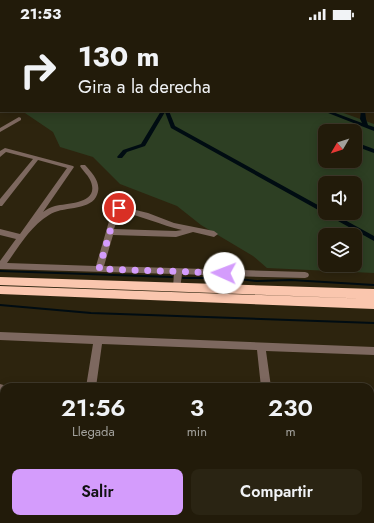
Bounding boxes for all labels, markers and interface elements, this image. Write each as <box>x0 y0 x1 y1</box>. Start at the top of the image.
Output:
text: 21:53 <box>20 3 61 25</box>
text: 130 m <box>78 36 160 77</box>
icon: right <box>12 44 64 96</box>
text: Gira a la derecha <box>78 74 211 100</box>
north arrow <box>318 124 362 168</box>
map controls <box>318 124 362 272</box>
button: sound <box>318 176 362 220</box>
pin <box>102 191 136 225</box>
icon: arrive <box>108 197 130 219</box>
button: layers <box>318 228 362 272</box>
position arrow <box>203 252 245 294</box>
text: 21:56 <box>61 390 126 425</box>
text: 3 <box>190 390 204 425</box>
text: 230 <box>268 390 313 425</box>
text: Llegada <box>72 422 115 441</box>
text: min <box>187 422 207 441</box>
text: m <box>285 422 296 441</box>
button: Salir <box>12 469 183 515</box>
button: Compartir <box>191 469 362 515</box>

